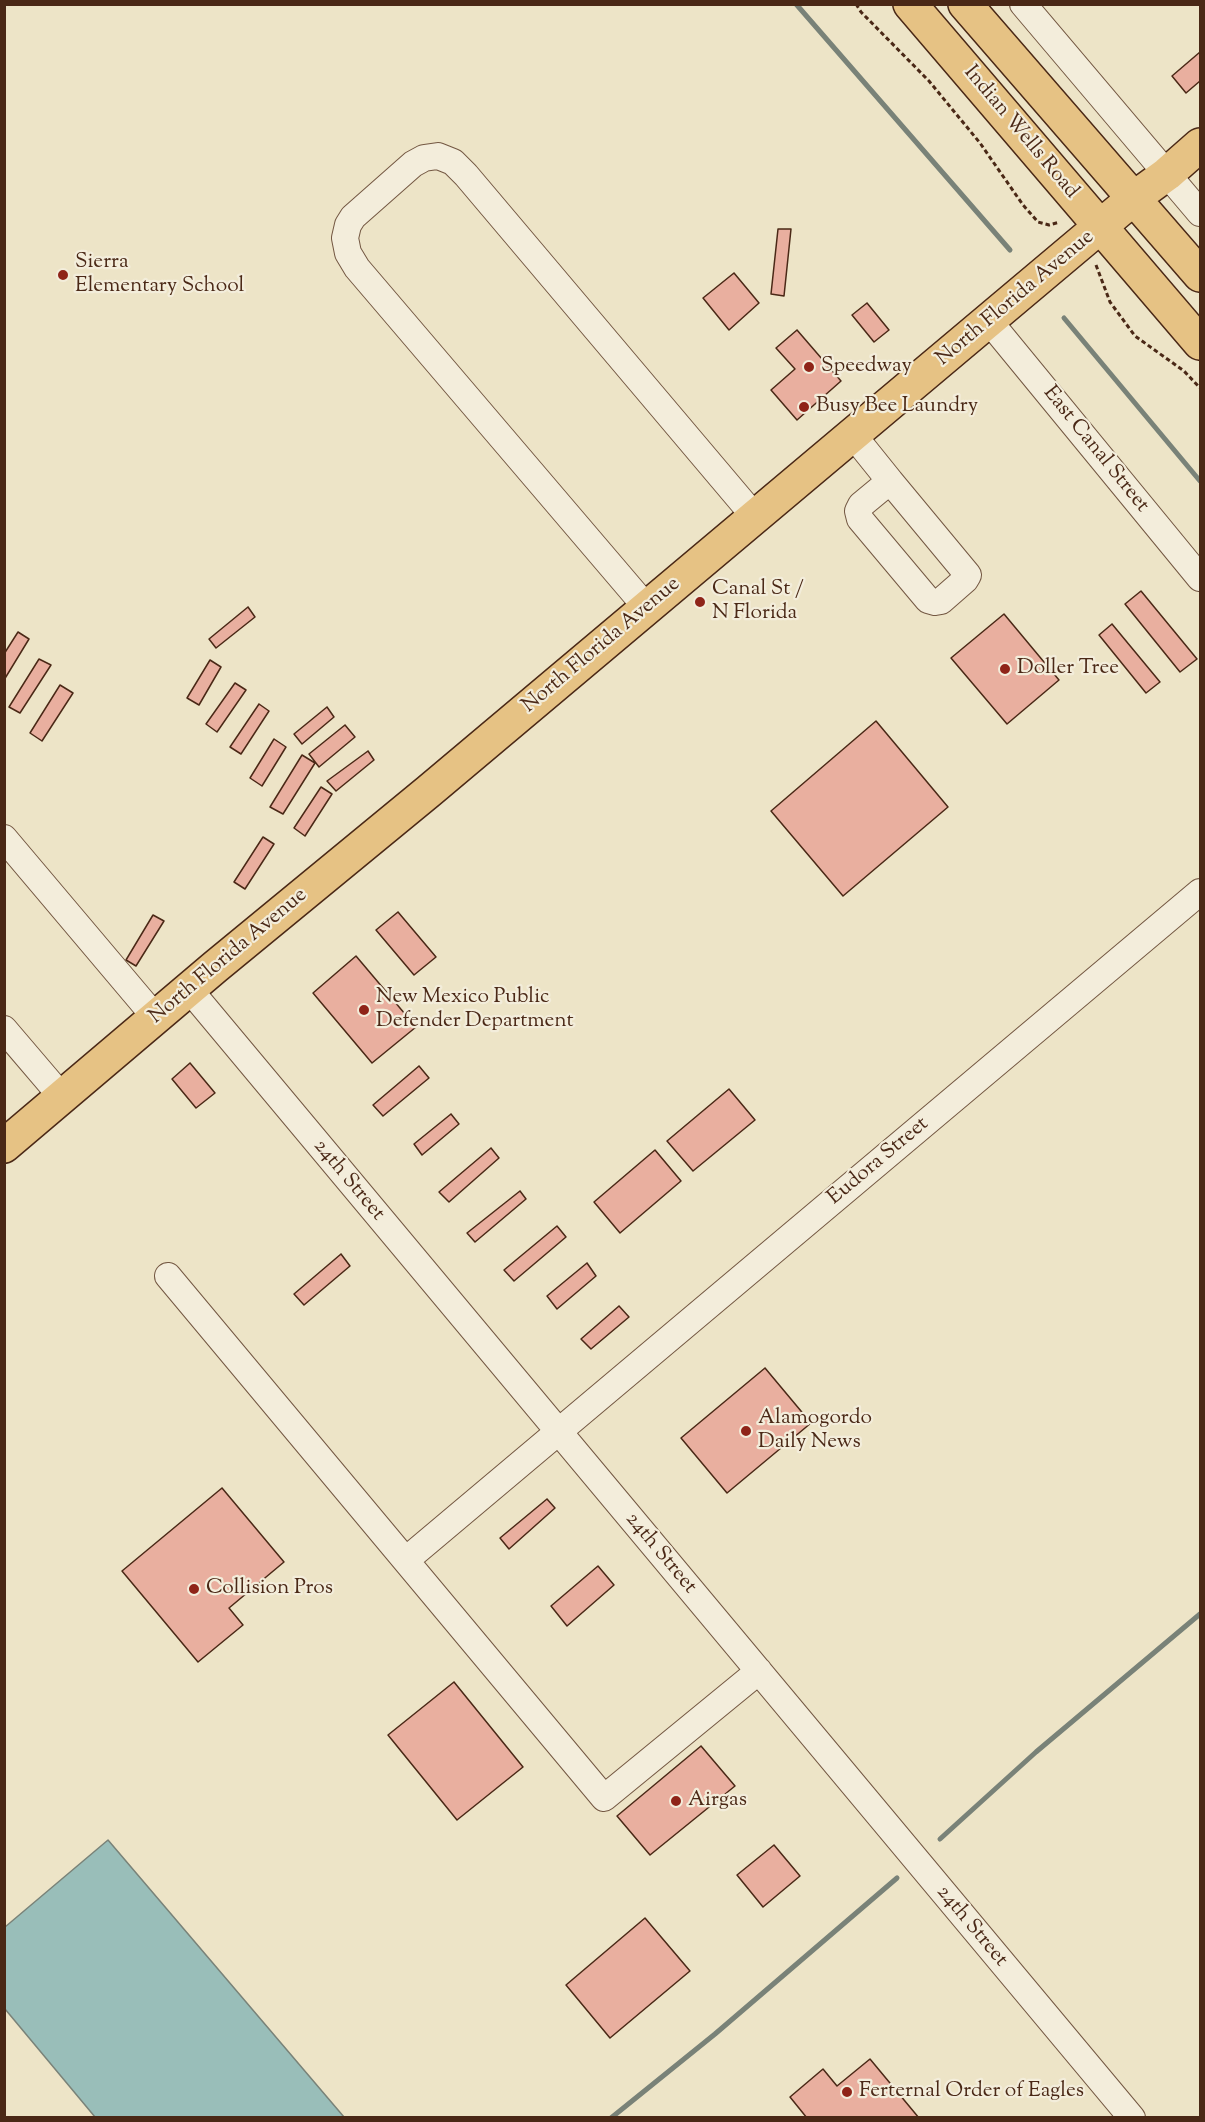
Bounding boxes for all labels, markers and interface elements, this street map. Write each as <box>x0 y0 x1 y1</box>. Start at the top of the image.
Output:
street label: Indian Wells Road <box>957 61 1083 205</box>
street label: North Florida Avenue <box>932 226 1100 372</box>
place label: Sierra Elementary School <box>75 250 244 300</box>
marker: Sierra Elementary School <box>56 268 70 282</box>
place label: Speedway <box>821 354 912 380</box>
marker: Speedway <box>802 360 816 374</box>
street label: East Canal Street <box>1036 382 1154 518</box>
place label: Busy Bee Laundry <box>816 394 978 420</box>
marker: Busy Bee Laundry <box>797 400 811 414</box>
street label: North Florida Avenue <box>518 573 686 719</box>
place label: Canal St / N Florida <box>712 577 804 627</box>
marker: Canal St / N Florida <box>693 595 707 609</box>
place label: Doller Tree <box>1017 656 1119 682</box>
marker: Doller Tree <box>998 662 1012 676</box>
street label: North Florida Avenue <box>145 884 313 1030</box>
place label: New Mexico Public Defender Department <box>376 985 574 1035</box>
marker: New Mexico Public Defender Department <box>357 1003 371 1017</box>
street label: Eudora Street <box>823 1112 935 1212</box>
street label: 24th Street <box>307 1135 389 1227</box>
place label: Alamogordo Daily News <box>758 1406 872 1456</box>
marker: Alamogordo Daily News <box>739 1424 753 1438</box>
street label: 24th Street <box>619 1508 701 1600</box>
place label: Collision Pros <box>206 1576 333 1602</box>
marker: Collision Pros <box>187 1582 201 1596</box>
place label: Airgas <box>688 1788 747 1814</box>
marker: Airgas <box>669 1794 683 1808</box>
street label: 24th Street <box>930 1881 1012 1973</box>
place label: Ferternal Order of Eagles <box>859 2079 1084 2105</box>
marker: Ferternal Order of Eagles <box>840 2085 854 2099</box>

